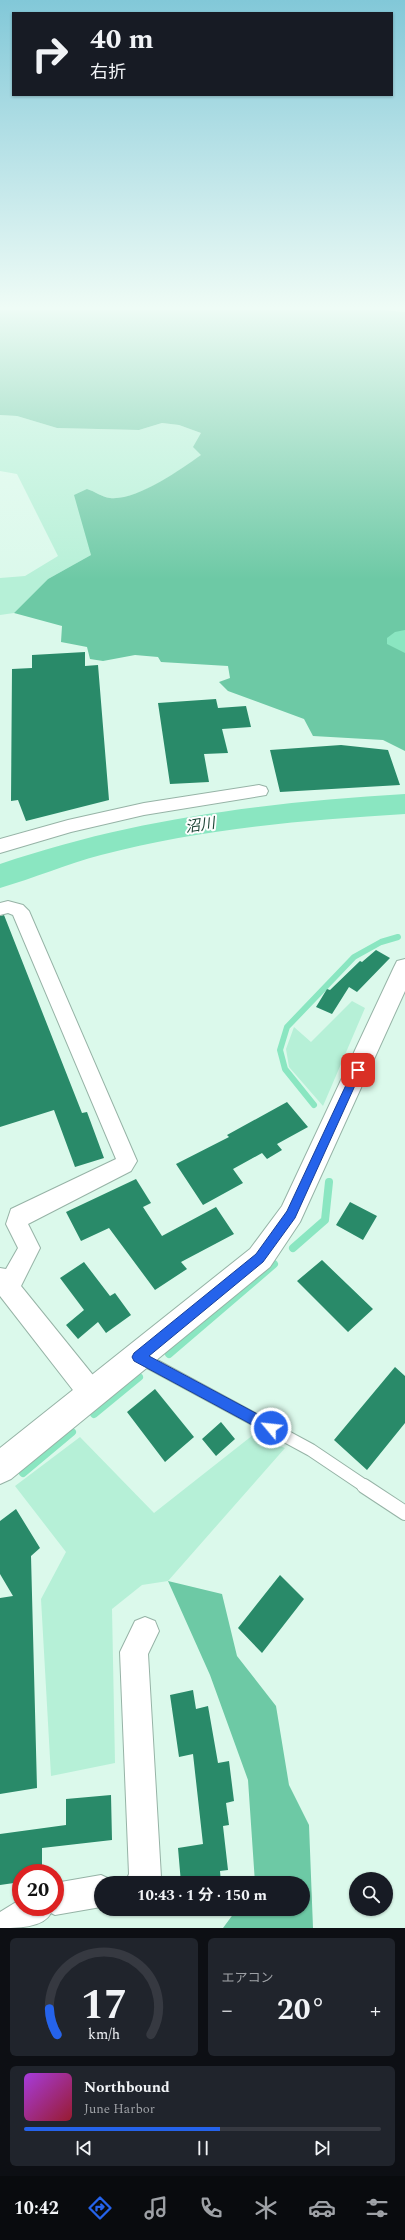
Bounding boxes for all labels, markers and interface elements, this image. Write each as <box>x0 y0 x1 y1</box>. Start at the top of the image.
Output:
text: 40 m <box>90 18 154 61</box>
icon: right <box>24 28 76 80</box>
text: 右折 <box>90 59 126 86</box>
water label: 沼川 <box>183 811 219 839</box>
pin <box>341 1053 375 1087</box>
icon: arrive <box>347 1059 369 1081</box>
position arrow <box>250 1407 292 1449</box>
speed limit sign: 20 <box>12 1864 64 1916</box>
map controls <box>349 1872 393 1916</box>
button: search <box>349 1872 393 1916</box>
text: 10:43 · 1 分 · 150 m <box>137 1884 267 1907</box>
text: エアコン <box>222 1968 274 1988</box>
text: 17 <box>80 1974 127 2037</box>
text: 20° <box>277 1987 326 2033</box>
text: − <box>222 1994 233 2027</box>
text: + <box>370 1994 381 2027</box>
text: km/h <box>88 2024 120 2046</box>
text: Northbound <box>84 2076 170 2099</box>
text: June Harbor <box>84 2099 155 2119</box>
icon: previous <box>73 2137 95 2159</box>
icon: pause <box>192 2137 214 2159</box>
icon: next <box>311 2137 333 2159</box>
icon: directions <box>86 2194 114 2222</box>
icon: music <box>142 2194 170 2222</box>
icon: phone <box>197 2194 225 2222</box>
icon: climate <box>252 2194 280 2222</box>
icon: car <box>308 2194 336 2222</box>
icon: filters <box>363 2194 391 2222</box>
text: 10:42 <box>14 2195 59 2222</box>

